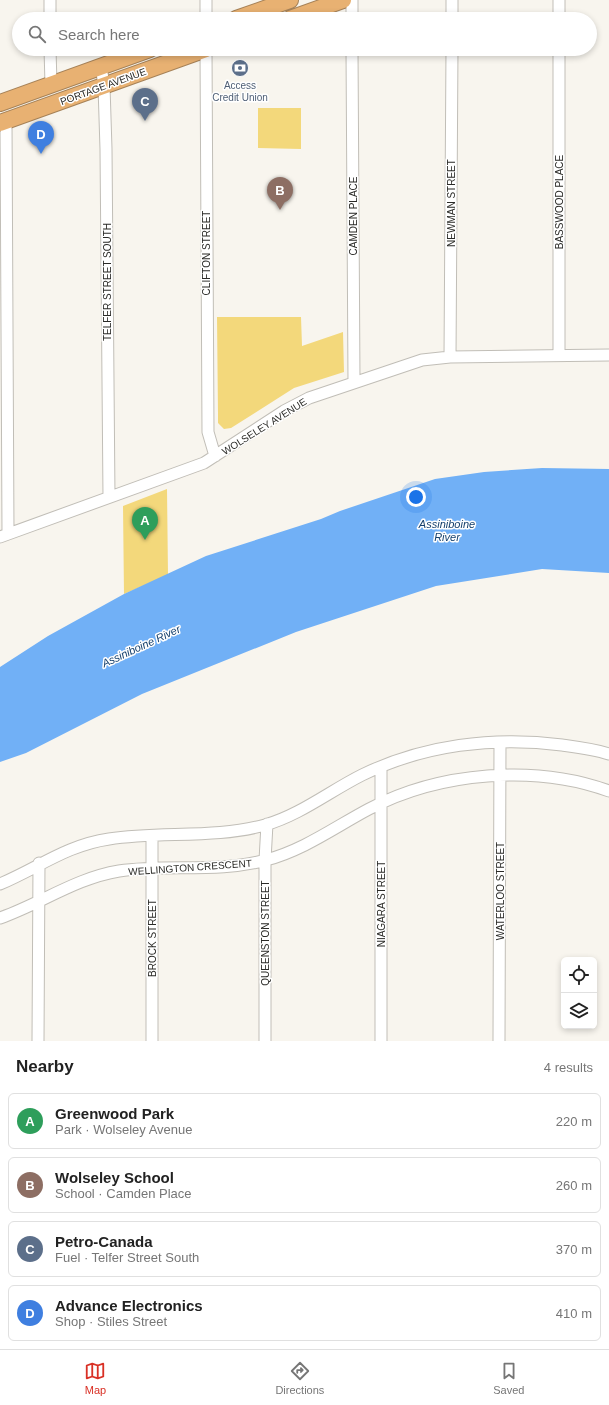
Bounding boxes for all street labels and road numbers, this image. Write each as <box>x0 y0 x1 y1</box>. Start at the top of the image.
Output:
street label: PORTAGE AVENUE <box>59 66 148 107</box>
street label: BASSWOOD PLACE <box>554 154 565 249</box>
street label: NEWMAN STREET <box>446 159 457 247</box>
street label: CAMDEN PLACE <box>348 176 359 255</box>
street label: CLIFTON STREET <box>201 211 212 295</box>
street label: TELFER STREET SOUTH <box>102 223 113 341</box>
street label: WOLSELEY AVENUE <box>220 396 309 457</box>
street label: WATERLOO STREET <box>495 842 506 940</box>
street label: WELLINGTON CRESCENT <box>128 858 252 877</box>
street label: NIAGARA STREET <box>376 861 387 947</box>
street label: QUEENSTON STREET <box>260 880 271 986</box>
street label: BROCK STREET <box>147 899 158 977</box>

